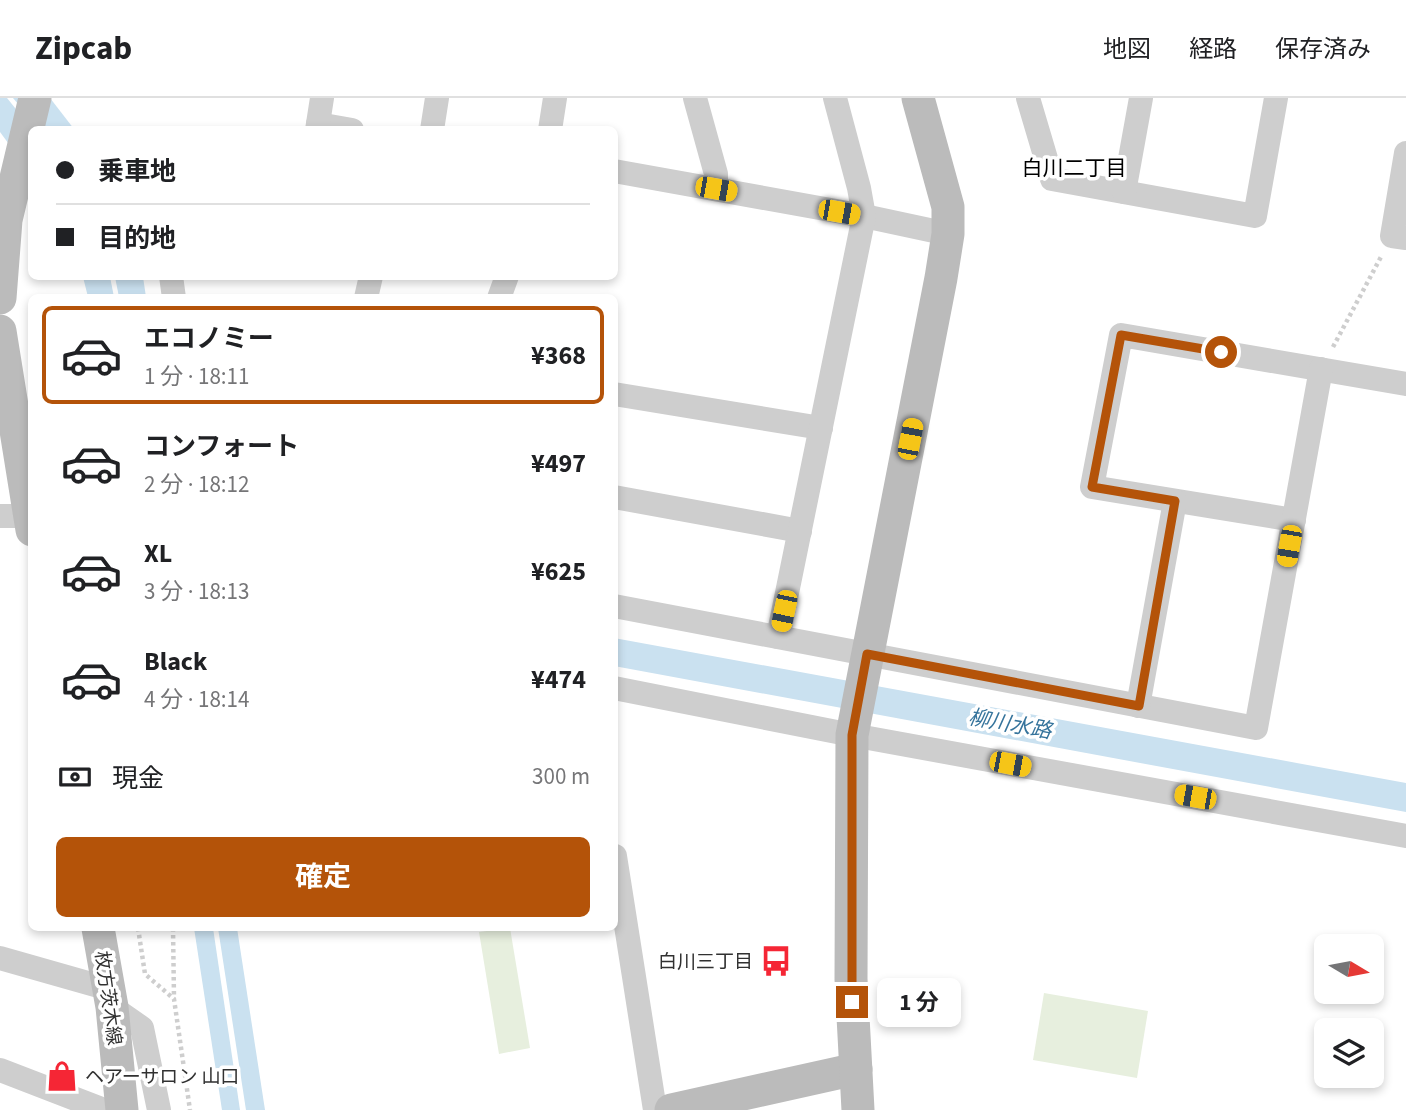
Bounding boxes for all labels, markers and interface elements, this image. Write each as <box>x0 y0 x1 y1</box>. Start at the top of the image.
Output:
text: Zipcab <box>35 25 132 72</box>
text: 地図 <box>1103 32 1151 67</box>
text: 経路 <box>1189 32 1237 67</box>
text: 保存済み <box>1275 32 1371 67</box>
text: 乗車地 <box>98 153 176 190</box>
district label: 白川二丁目 <box>1022 153 1127 183</box>
car <box>694 175 739 203</box>
car <box>817 198 862 226</box>
text: 目的地 <box>98 220 176 257</box>
text: エコノミー <box>144 320 274 357</box>
icon: car <box>60 324 123 387</box>
route start <box>1205 336 1237 368</box>
text: ¥368 <box>531 337 586 374</box>
text: 1 分 · 18:11 <box>144 360 249 393</box>
car <box>896 416 925 462</box>
text: コンフォート <box>144 428 299 465</box>
icon: car <box>60 432 123 495</box>
text: ¥497 <box>531 445 586 482</box>
text: 2 分 · 18:12 <box>144 468 249 501</box>
car <box>1276 523 1303 569</box>
text: XL <box>144 535 172 572</box>
icon: car <box>60 540 123 603</box>
text: ¥625 <box>531 553 586 590</box>
text: 3 分 · 18:13 <box>144 575 249 608</box>
car <box>770 588 799 634</box>
text: Black <box>144 643 207 680</box>
icon: car <box>60 648 123 711</box>
text: ¥474 <box>531 661 586 698</box>
text: 4 分 · 18:14 <box>144 683 249 716</box>
water label: 柳川水路 <box>966 702 1056 746</box>
car <box>988 750 1033 778</box>
icon: cash <box>56 758 94 796</box>
text: 現金 <box>112 760 164 797</box>
text: 300 m <box>532 760 590 793</box>
car <box>1173 783 1218 811</box>
button: 確定 <box>56 837 590 917</box>
north arrow <box>1314 934 1384 1004</box>
map controls <box>1314 934 1384 1088</box>
bus stop icon: 白川三丁目 <box>759 944 793 978</box>
street label: 枚方茨木線 <box>88 949 127 1047</box>
place label: 白川三丁目 <box>658 949 753 976</box>
callout: 1 分 <box>876 978 960 1026</box>
route end <box>836 986 868 1018</box>
text: 1 分 <box>899 986 939 1019</box>
button: layers <box>1314 1018 1384 1088</box>
shop icon: ヘアーサロン 山口 <box>45 1059 79 1093</box>
place label: ヘアーサロン 山口 <box>85 1064 239 1091</box>

